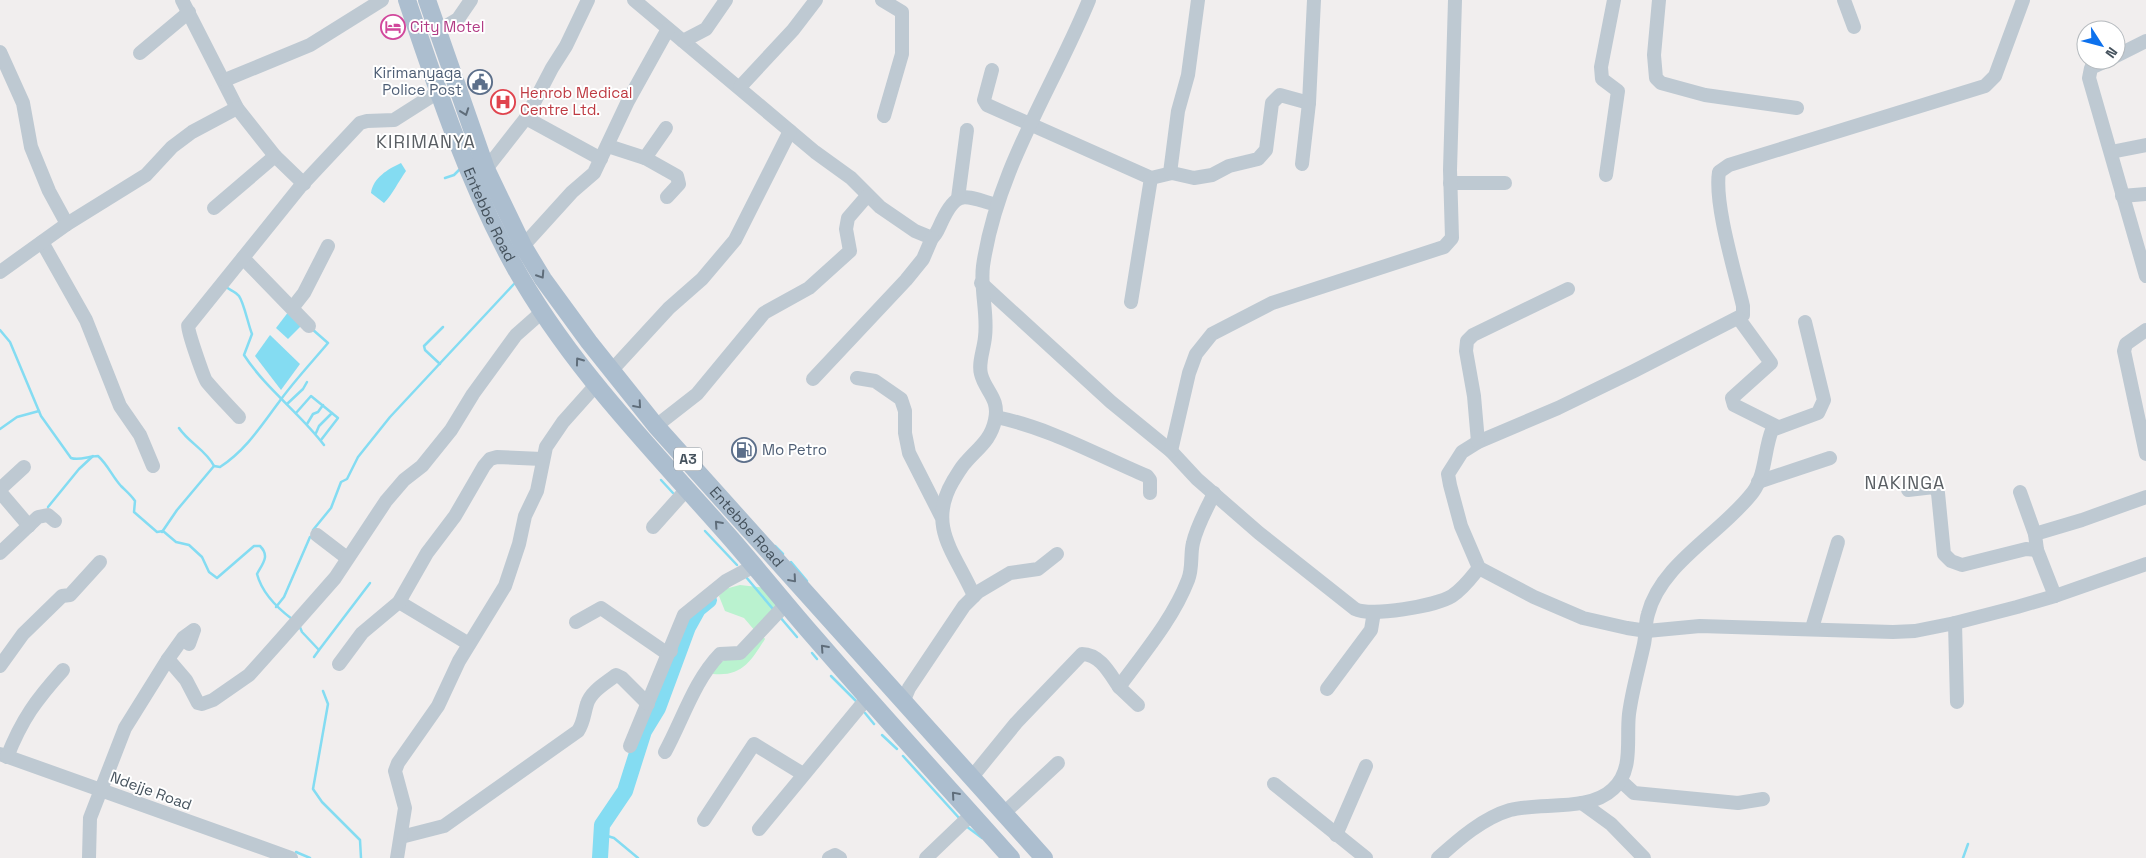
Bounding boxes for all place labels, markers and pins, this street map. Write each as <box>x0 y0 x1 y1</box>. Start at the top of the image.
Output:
hotel icon: City Motel <box>380 14 406 40</box>
place label: City Motel <box>410 17 484 36</box>
place label: Kirimanyaga Police Post <box>373 63 462 99</box>
public building icon: Kirimanyaga Police Post <box>467 69 493 95</box>
place label: Henrob Medical Centre Ltd. <box>520 83 633 119</box>
hospital icon: Henrob Medical Centre Ltd. <box>490 89 516 115</box>
fuel station icon: Mo Petro <box>731 437 757 463</box>
place label: Mo Petro <box>762 440 827 459</box>

